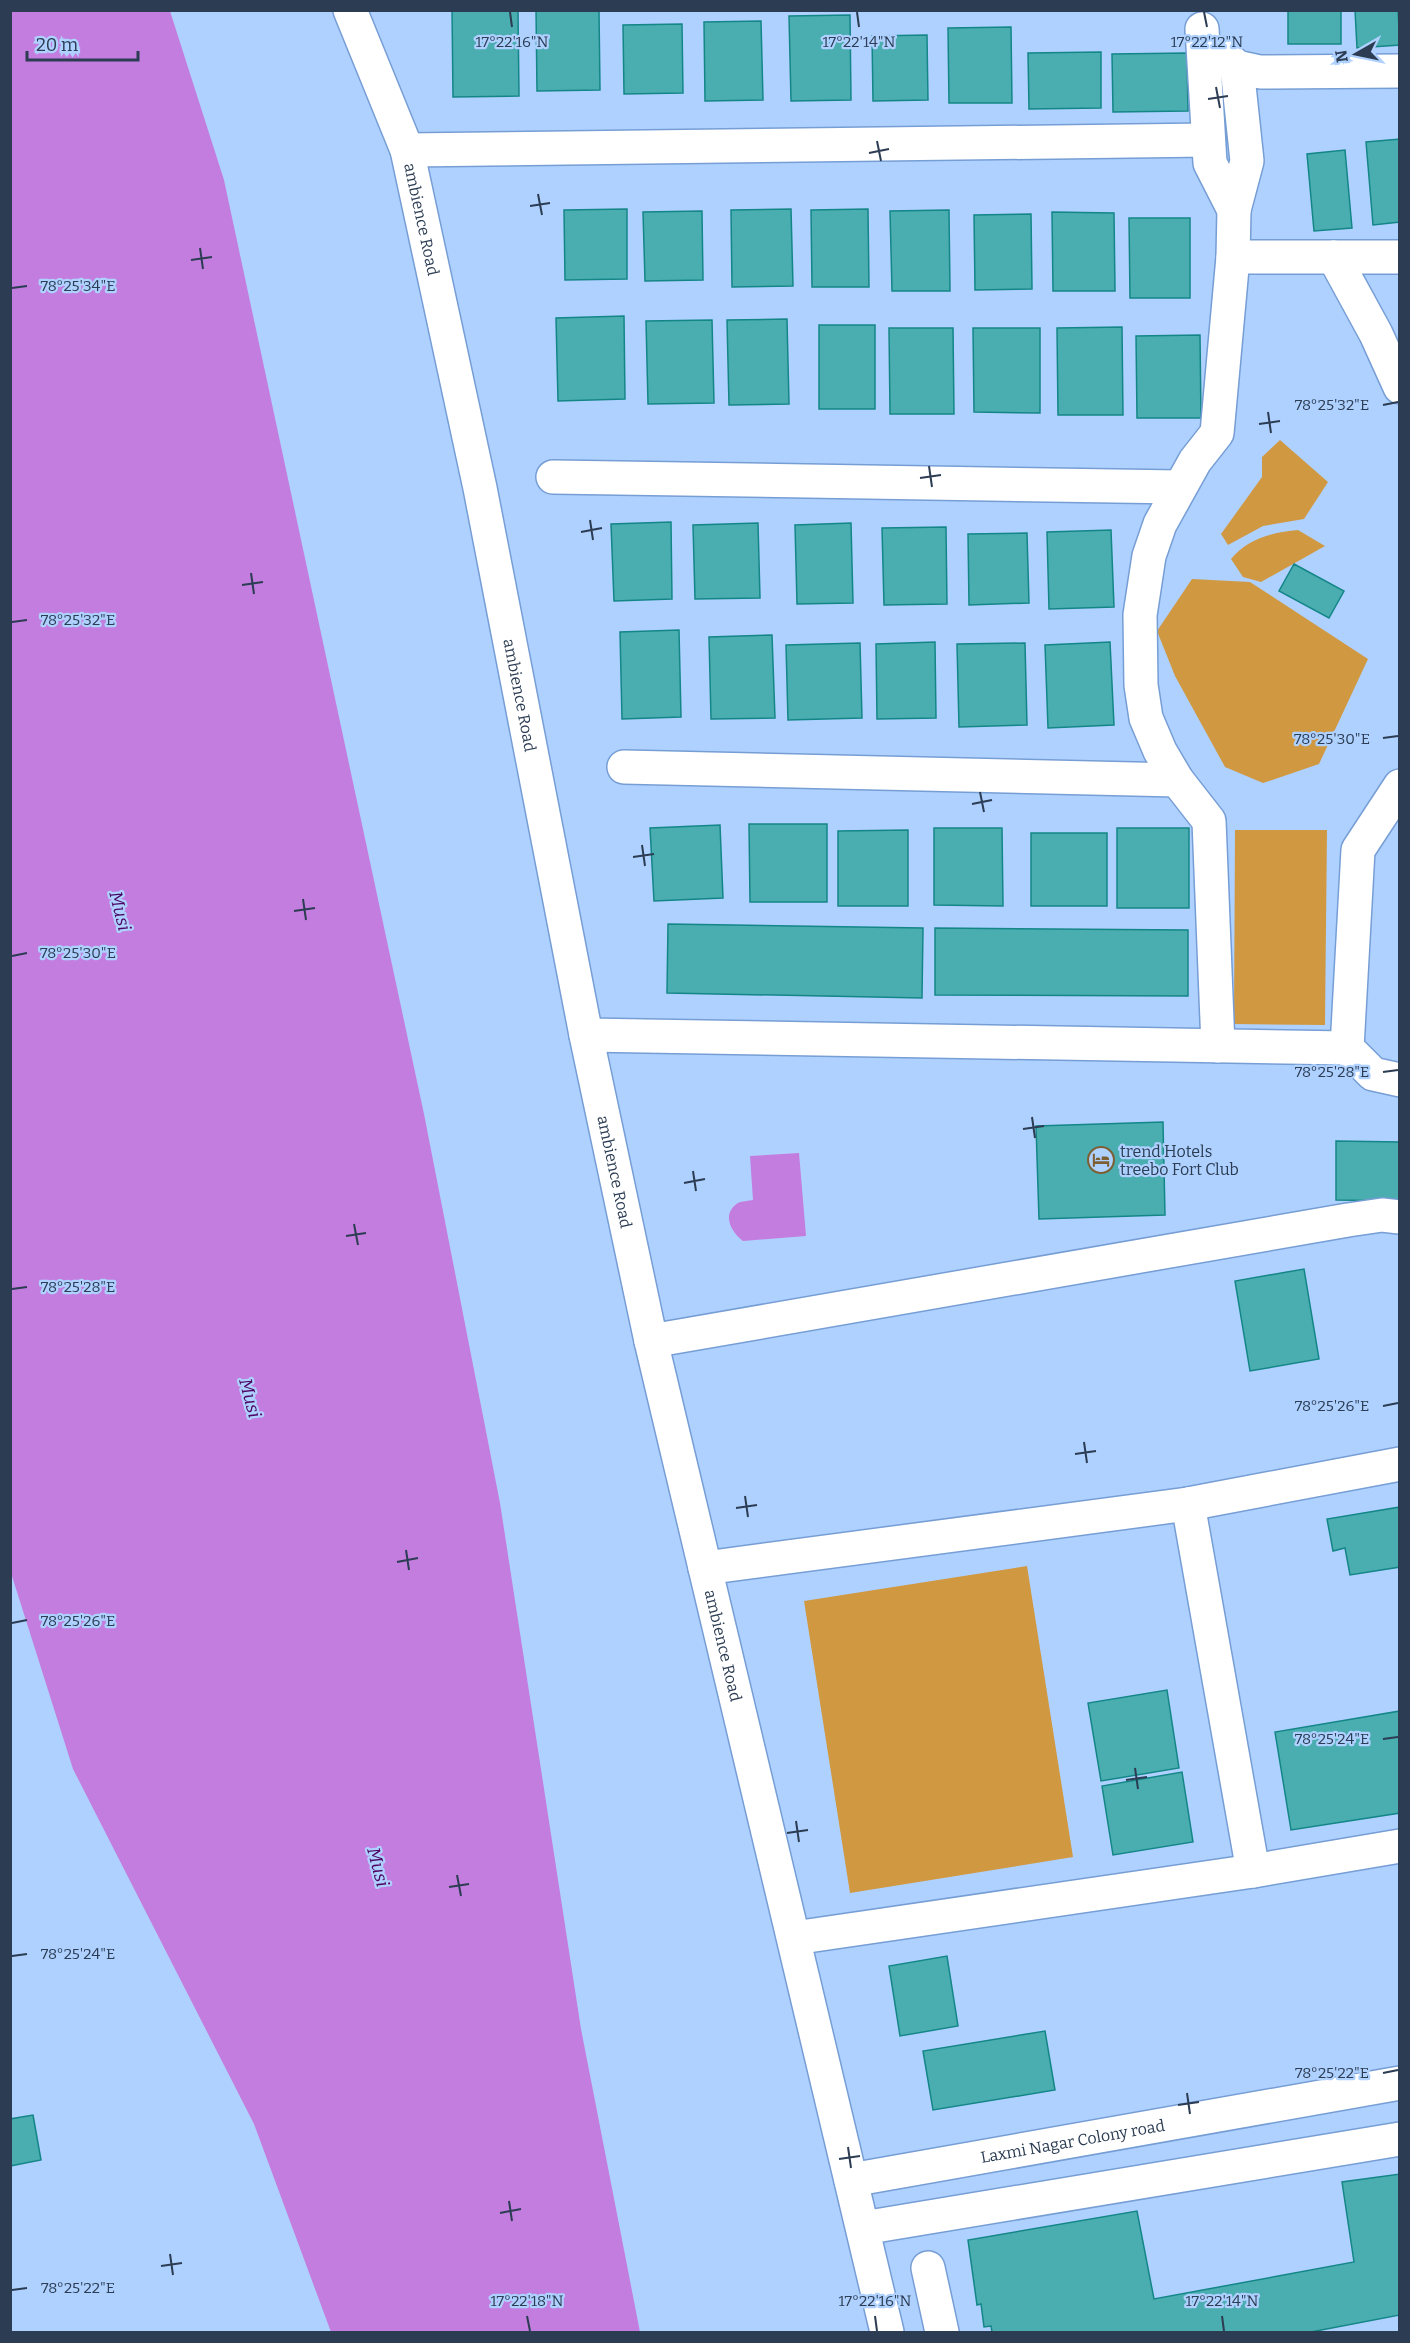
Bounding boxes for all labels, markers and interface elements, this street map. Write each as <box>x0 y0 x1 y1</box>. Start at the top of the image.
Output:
scale bar <box>27 24 138 62</box>
north arrow <box>1326 24 1386 84</box>
text: 17°22'16"N <box>476 33 549 51</box>
text: 17°22'14"N <box>823 33 896 51</box>
text: 17°22'12"N <box>1171 33 1243 51</box>
text: 20 m <box>36 34 78 56</box>
text: N <box>1331 49 1352 64</box>
street label: ambience Road <box>401 161 443 278</box>
text: 78°25'34"E <box>40 277 116 295</box>
text: 78°25'32"E <box>1295 396 1369 414</box>
text: 78°25'32"E <box>41 611 115 629</box>
street label: ambience Road <box>500 637 540 754</box>
text: 78°25'30"E <box>1294 730 1370 748</box>
water label: Musi <box>104 889 136 933</box>
text: 78°25'30"E <box>40 944 116 962</box>
text: 78°25'28"E <box>1295 1063 1369 1081</box>
street label: ambience Road <box>594 1114 636 1230</box>
place label: trend Hotels treebo Fort Club <box>1120 1142 1239 1179</box>
hotel icon: trend Hotels treebo Fort Club <box>1086 1145 1116 1175</box>
text: 78°25'28"E <box>41 1278 115 1296</box>
water label: Musi <box>234 1376 266 1420</box>
text: 78°25'26"E <box>1295 1397 1369 1415</box>
street label: ambience Road <box>701 1588 746 1704</box>
text: 78°25'26"E <box>41 1612 115 1630</box>
text: 78°25'24"E <box>1295 1730 1369 1748</box>
water label: Musi <box>362 1845 394 1889</box>
text: 78°25'24"E <box>41 1945 115 1963</box>
text: 78°25'22"E <box>1295 2064 1369 2082</box>
street label: Laxmi Nagar Colony road <box>979 2115 1167 2166</box>
text: 78°25'22"E <box>41 2279 115 2297</box>
text: 17°22'18"N <box>491 2292 564 2310</box>
text: 17°22'16"N <box>839 2292 912 2310</box>
text: 17°22'14"N <box>1186 2292 1259 2310</box>

